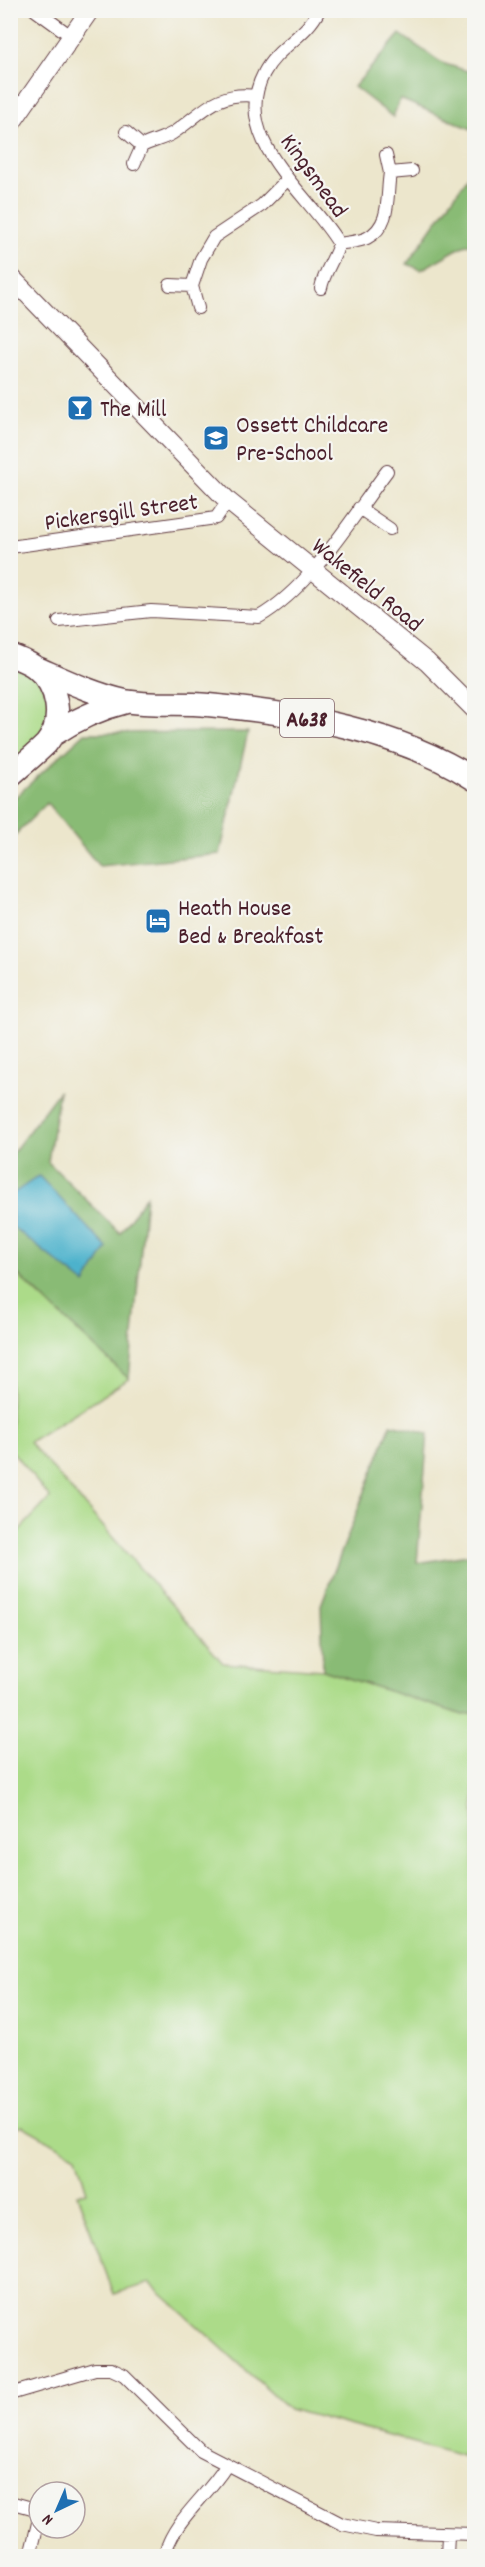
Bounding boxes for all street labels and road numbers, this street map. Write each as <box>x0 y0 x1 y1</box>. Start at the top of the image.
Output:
street label: Kingsmead <box>270 128 355 226</box>
street label: Pickersgill Street <box>43 486 200 542</box>
street label: Wakefield Road <box>303 531 429 642</box>
road number: A638 <box>280 699 334 737</box>

